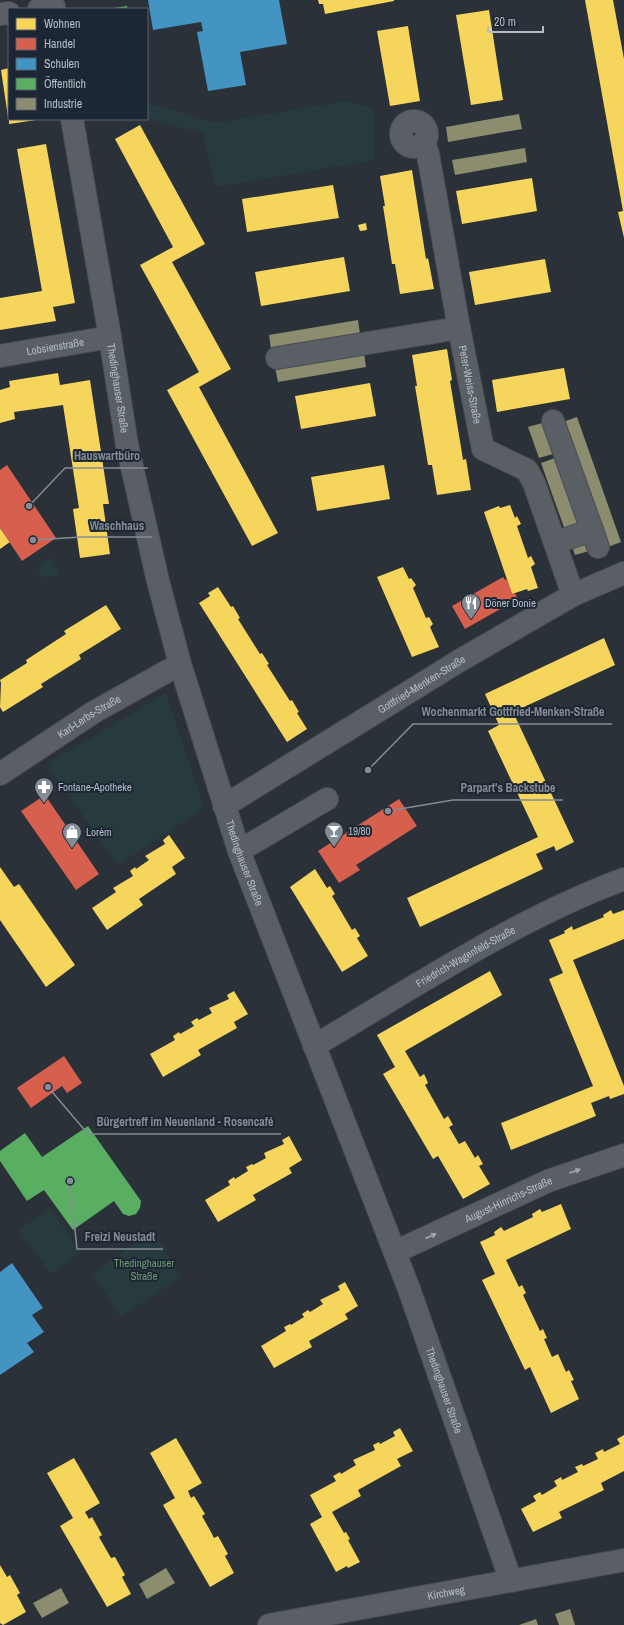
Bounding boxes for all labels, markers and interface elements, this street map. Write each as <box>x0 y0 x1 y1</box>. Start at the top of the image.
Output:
legend <box>8 8 148 120</box>
scale bar <box>488 8 543 34</box>
text: 20 m <box>494 14 516 30</box>
text: Wohnen <box>44 16 80 32</box>
text: Handel <box>44 36 75 52</box>
text: Schulen <box>44 56 80 72</box>
text: Öffentlich <box>44 75 86 92</box>
text: Industrie <box>44 96 82 112</box>
street label: Lobsienstraße <box>26 335 85 358</box>
street label: Thedinghauser Straße <box>104 342 132 434</box>
street label: Peter-Weiss-Straße <box>456 344 485 425</box>
callout: Hauswartbüro <box>65 444 148 468</box>
text: Hauswartbüro <box>74 448 140 464</box>
callout: Waschhaus <box>82 513 152 537</box>
text: Waschhaus <box>90 518 145 534</box>
restaurant icon: Döner Donie <box>460 592 482 620</box>
place label: Döner Donie <box>485 596 536 610</box>
street label: Gottfried-Menken-Straße <box>375 652 468 717</box>
street label: Karl-Lerbs-Straße <box>55 692 123 741</box>
callout: Wochenmarkt Gottfried-Menken-Straße <box>413 700 612 724</box>
text: Wochenmarkt Gottfried-Menken-Straße <box>422 704 605 720</box>
pharmacy icon: Fontane-Apotheke <box>33 776 55 804</box>
callout: Parpart's Backstube <box>453 776 563 800</box>
place label: Fontane-Apotheke <box>58 780 132 794</box>
text: Parpart's Backstube <box>461 780 556 796</box>
street label: Thedinghauser Straße <box>223 818 267 908</box>
bar icon: 19/80 <box>323 820 345 848</box>
shop icon: Lorėm <box>61 821 83 849</box>
place label: 19/80 <box>348 824 371 838</box>
place label: Lorėm <box>86 825 112 839</box>
street label: Friedrich-Wagenfeld-Straße <box>413 923 518 990</box>
callout: Bürgertreff im Neuenland - Rosencafé <box>88 1110 281 1134</box>
text: Bürgertreff im Neuenland - Rosencafé <box>96 1114 274 1130</box>
one-way arrow <box>569 1168 581 1174</box>
street label: August-Hinrichs-Straße <box>461 1173 554 1226</box>
callout: Freizi Neustadt <box>77 1225 163 1249</box>
text: Freizi Neustadt <box>85 1229 156 1245</box>
one-way arrow <box>425 1233 436 1239</box>
park label: Thedinghauser Straße <box>114 1256 174 1283</box>
street label: Thedinghauser Straße <box>423 1345 466 1435</box>
street label: Kirchweg <box>426 1582 466 1603</box>

